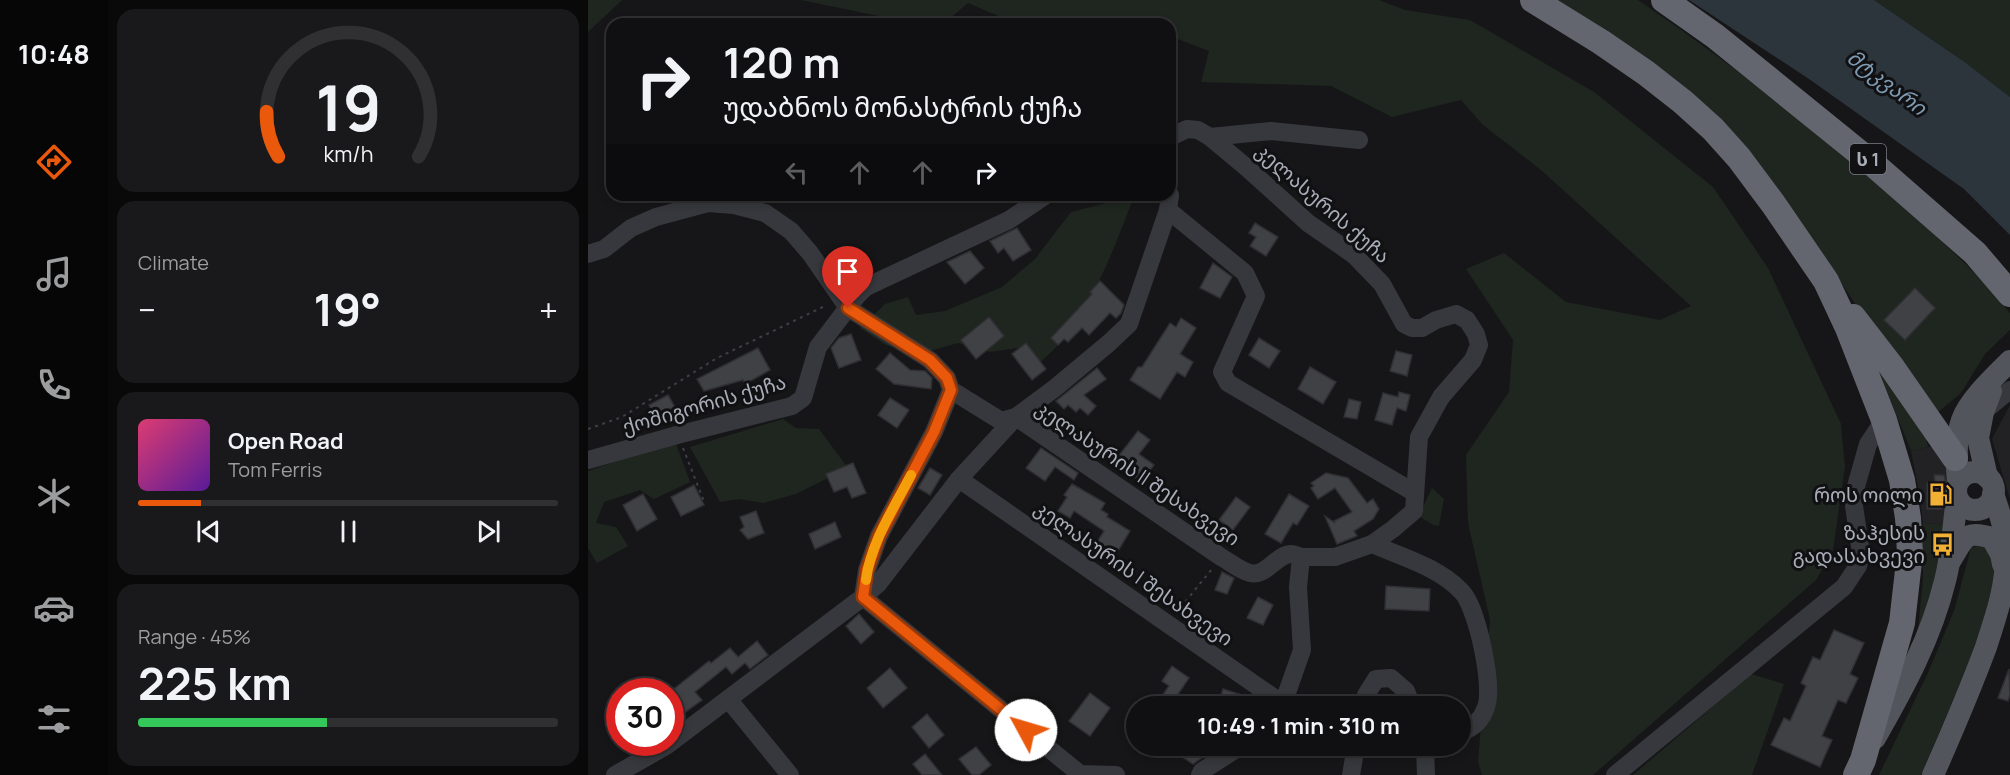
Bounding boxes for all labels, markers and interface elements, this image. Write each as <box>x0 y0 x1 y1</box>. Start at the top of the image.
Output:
text: 120 m <box>723 33 840 91</box>
text: 10:48 <box>18 35 90 72</box>
icon: right <box>624 42 702 120</box>
water label: მტკვარი <box>1842 43 1933 122</box>
text: 19 <box>315 64 381 150</box>
text: უდაბნოს მონასტრის ქუჩა <box>723 88 1082 125</box>
street label: კელასურის ქუჩა <box>1250 137 1396 269</box>
text: km/h <box>323 140 373 169</box>
icon: directions <box>33 141 75 183</box>
road number: ს 1 <box>1850 144 1886 174</box>
icon: left <box>780 156 813 189</box>
icon: ahead <box>843 156 876 189</box>
icon: ahead <box>906 156 939 189</box>
icon: right <box>969 156 1002 189</box>
pin <box>822 246 873 308</box>
text: Climate <box>138 249 209 276</box>
icon: music <box>33 253 75 295</box>
icon: arrive <box>831 255 864 288</box>
text: 19° <box>313 278 381 340</box>
text: − <box>138 287 156 332</box>
text: + <box>539 287 558 332</box>
icon: phone <box>33 364 75 406</box>
street label: ქოშიგორის ქუჩა <box>619 368 789 440</box>
street label: კელასურის II შესახვევი <box>1031 394 1245 552</box>
text: Open Road <box>228 426 343 456</box>
text: Tom Ferris <box>228 456 322 483</box>
icon: climate <box>33 475 75 517</box>
place label: როს ოილი <box>1814 481 1923 508</box>
fuel station icon: როს ოილი <box>1928 481 1954 507</box>
street label: კელასურის I შესახვევი <box>1029 494 1239 652</box>
icon: previous <box>192 515 225 548</box>
icon: pause <box>332 515 365 548</box>
icon: next <box>472 515 505 548</box>
place label: ზაჰესის გადასახვევი <box>1793 519 1925 569</box>
bus stop icon: ზაჰესის გადასახვევი <box>1930 531 1956 557</box>
icon: car <box>33 587 75 629</box>
text: Range · 45% <box>138 623 251 650</box>
text: 225 km <box>138 652 292 714</box>
speed limit sign: 30 <box>606 678 684 756</box>
icon: filters <box>33 698 75 740</box>
position arrow <box>994 698 1058 762</box>
text: 10:49 · 1 min · 310 m <box>1197 711 1400 741</box>

